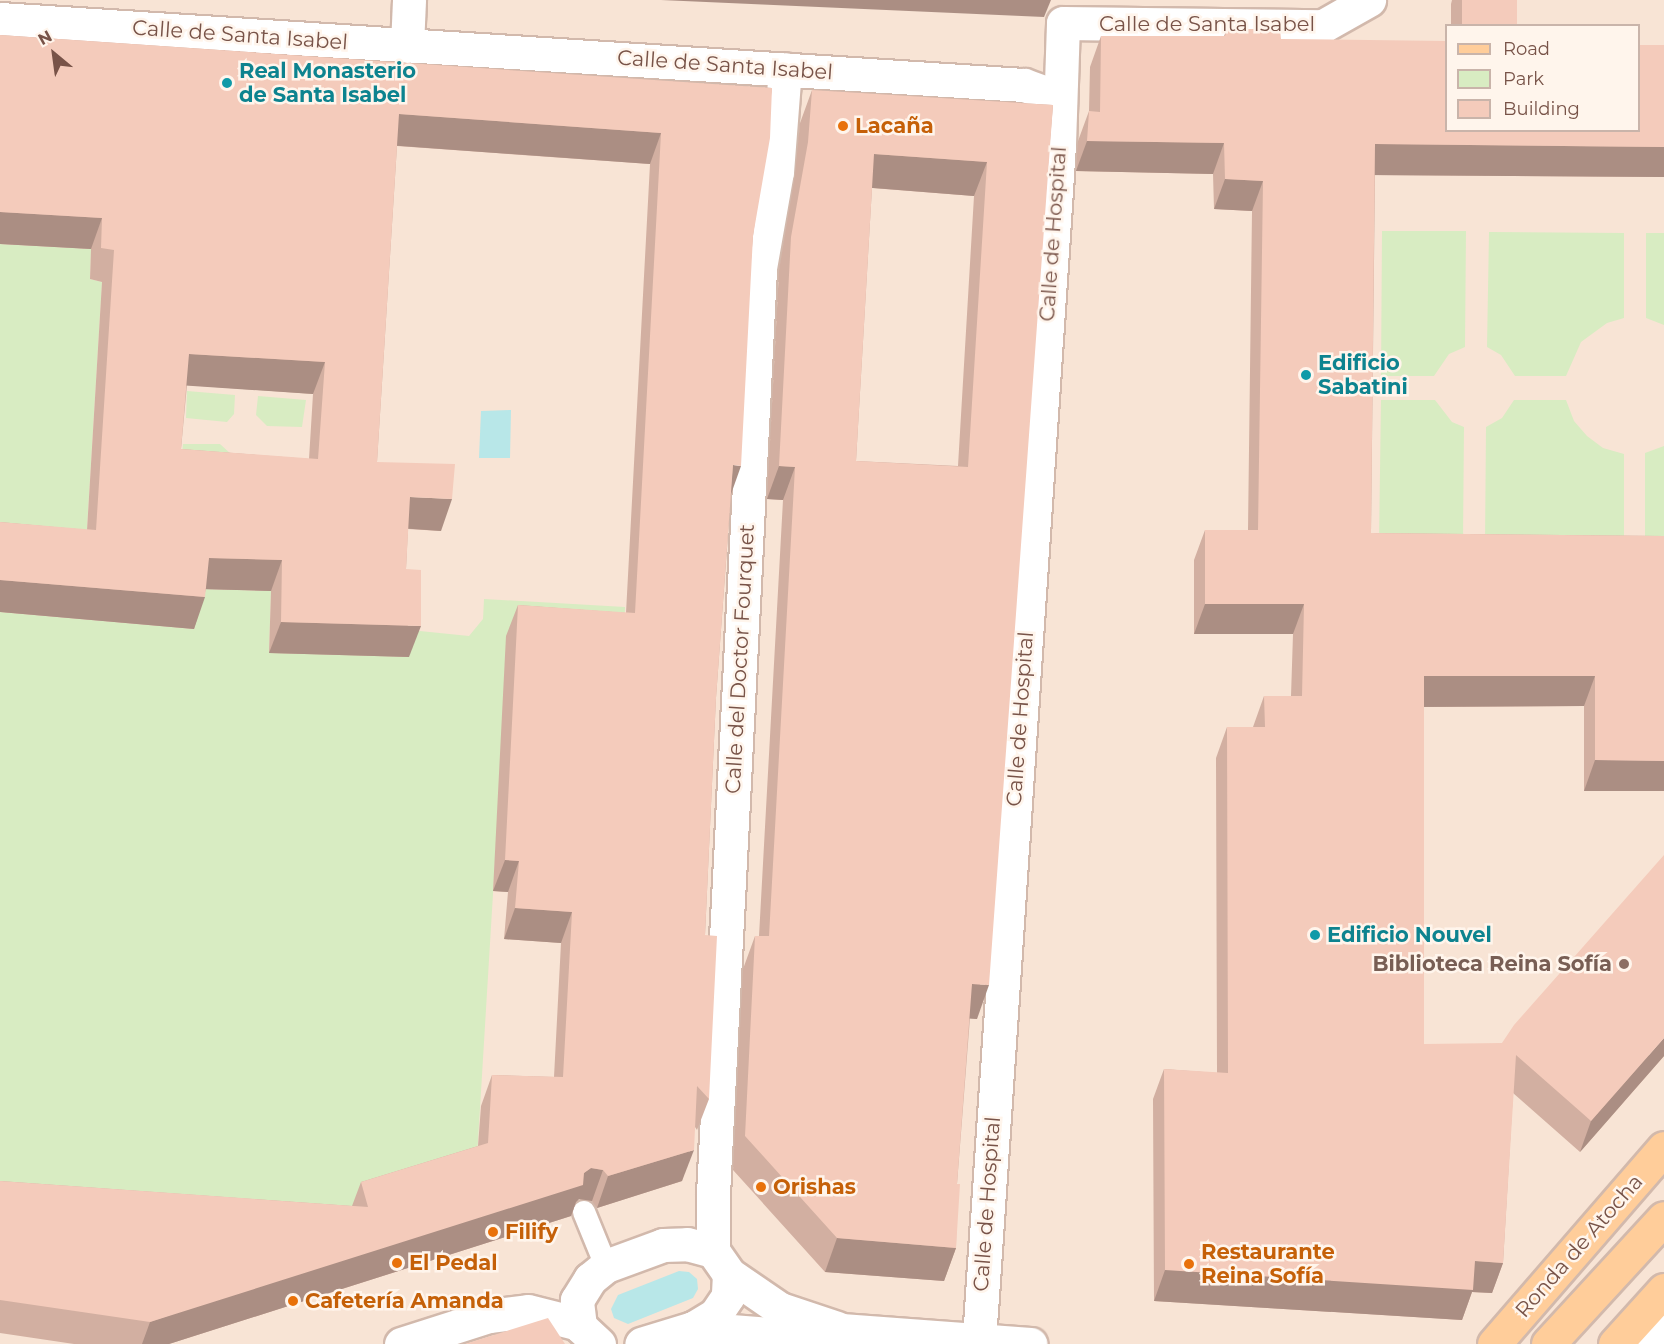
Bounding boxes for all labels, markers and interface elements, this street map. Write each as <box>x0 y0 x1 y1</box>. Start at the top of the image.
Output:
street label: Calle de Santa Isabel <box>1099 11 1315 37</box>
street label: Calle de Santa Isabel <box>131 15 349 55</box>
north arrow <box>24 24 84 84</box>
legend <box>1445 24 1640 132</box>
text: N <box>35 26 55 49</box>
text: Road <box>1503 38 1550 60</box>
street label: Calle de Santa Isabel <box>616 45 834 85</box>
place label: Real Monasterio de Santa Isabel <box>239 58 416 108</box>
text: Park <box>1503 68 1544 90</box>
marker: Real Monasterio de Santa Isabel <box>220 76 234 90</box>
text: Building <box>1503 98 1580 120</box>
place label: Lacaña <box>855 113 934 139</box>
marker: Lacaña <box>836 119 850 133</box>
street label: Calle de Hospital <box>1034 146 1072 322</box>
place label: Edificio Sabatini <box>1318 350 1408 400</box>
marker: Edificio Sabatini <box>1299 368 1313 382</box>
street label: Calle del Doctor Fourquet <box>720 523 760 795</box>
street label: Calle de Hospital <box>1001 631 1039 807</box>
place label: Edificio Nouvel <box>1327 922 1492 948</box>
marker: Edificio Nouvel <box>1308 928 1322 942</box>
place label: Biblioteca Reina Sofía <box>1372 951 1612 977</box>
marker: Biblioteca Reina Sofía <box>1617 957 1631 971</box>
street label: Calle de Hospital <box>968 1116 1006 1292</box>
street label: Ronda de Atocha <box>1510 1169 1648 1323</box>
place label: Orishas <box>773 1174 856 1200</box>
marker: Orishas <box>754 1180 768 1194</box>
place label: Filify <box>505 1219 558 1245</box>
marker: Filify <box>486 1225 500 1239</box>
place label: Restaurante Reina Sofía <box>1201 1239 1335 1289</box>
place label: El Pedal <box>409 1250 498 1276</box>
marker: El Pedal <box>390 1256 404 1270</box>
marker: Restaurante Reina Sofía <box>1182 1257 1196 1271</box>
place label: Cafetería Amanda <box>305 1288 504 1314</box>
marker: Cafetería Amanda <box>286 1294 300 1308</box>

